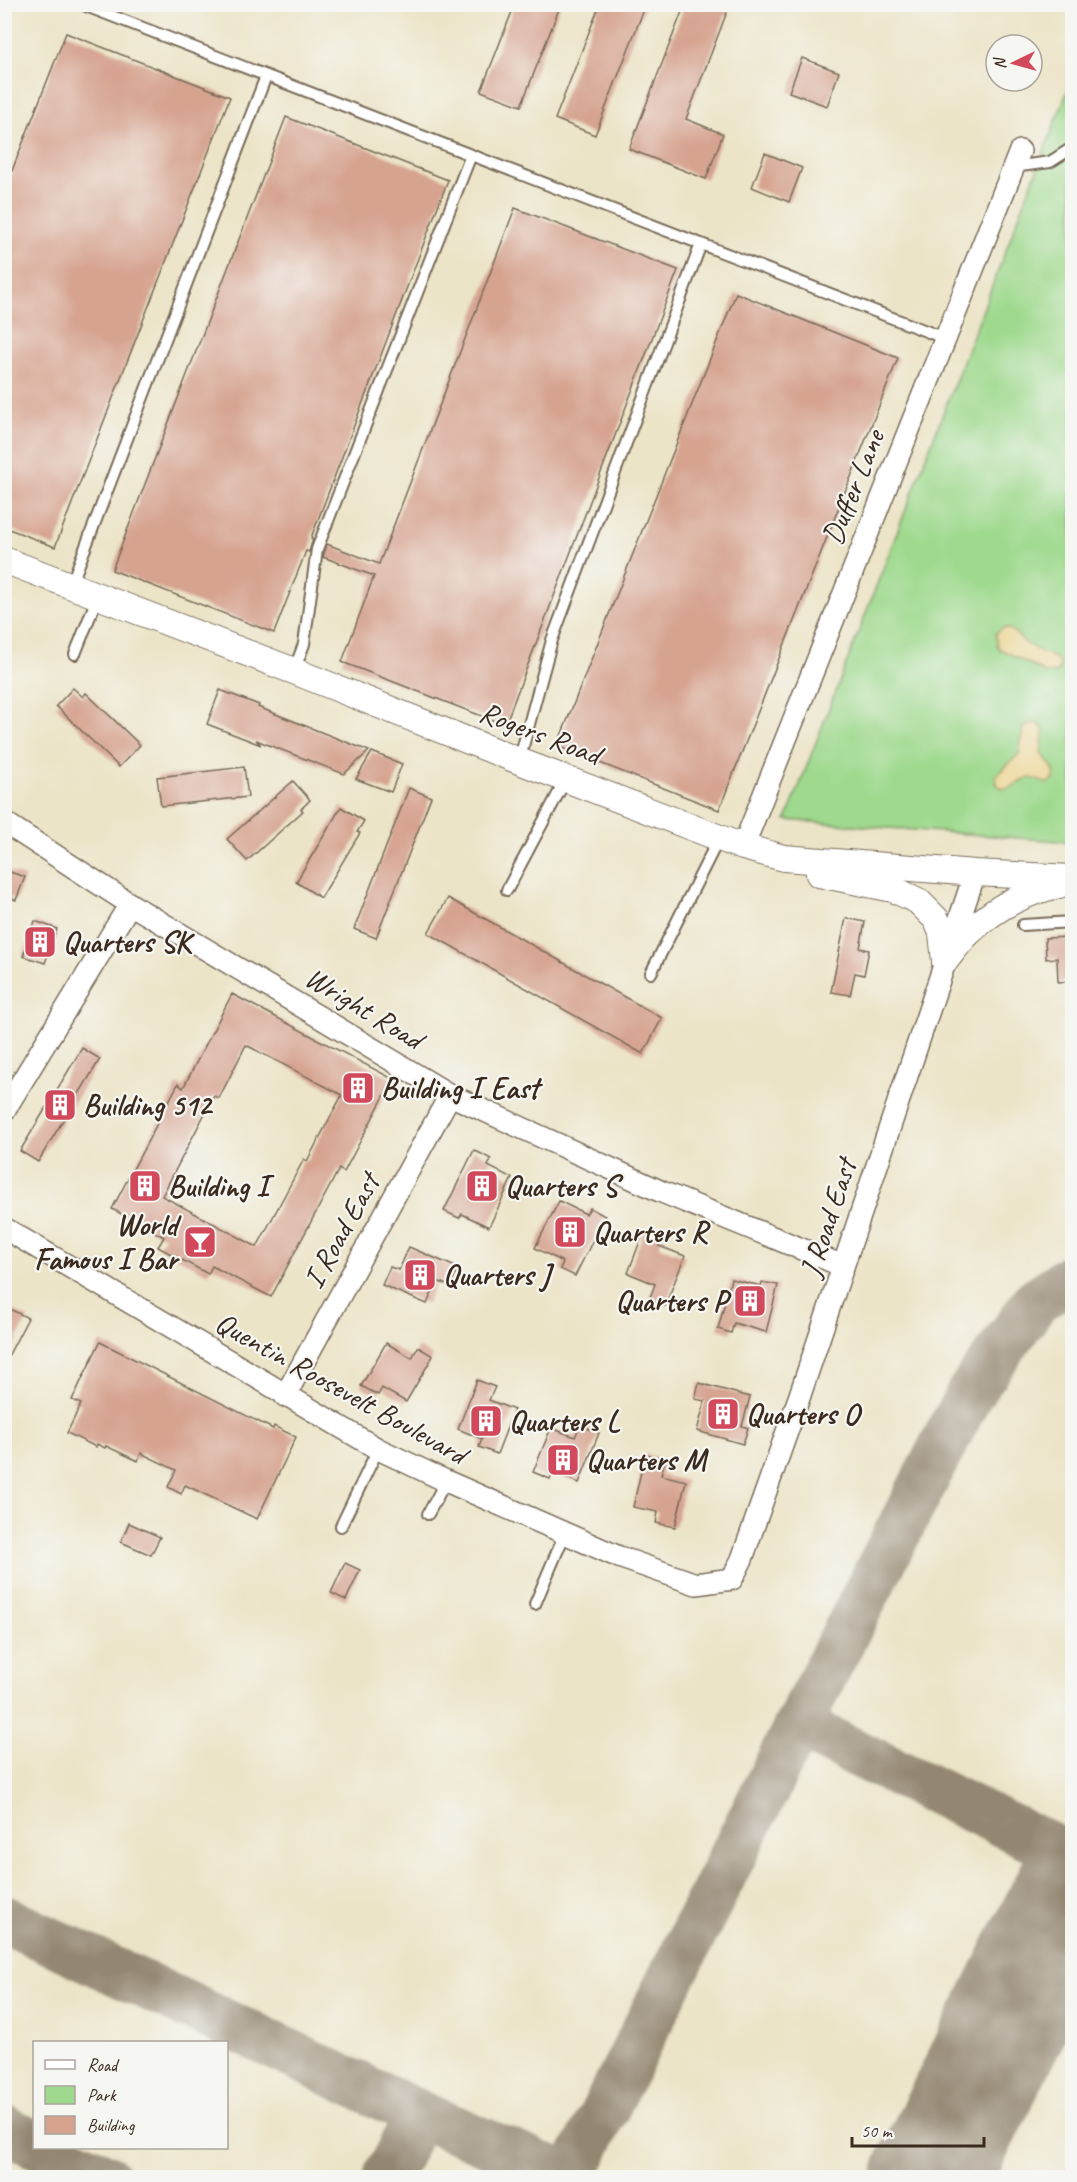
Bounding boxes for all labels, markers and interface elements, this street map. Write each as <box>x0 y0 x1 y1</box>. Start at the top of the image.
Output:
north arrow <box>984 33 1044 93</box>
text: N <box>989 55 1010 70</box>
street label: Duffer Lane <box>813 422 894 550</box>
street label: Rogers Road <box>474 693 610 775</box>
place label: Quarters SK <box>63 923 196 961</box>
building icon: Quarters SK <box>22 924 58 960</box>
street label: Wright Road <box>298 958 433 1060</box>
place label: Building I East <box>381 1069 544 1107</box>
building icon: Building I East <box>340 1070 376 1106</box>
place label: Building 512 <box>83 1086 213 1124</box>
building icon: Building 512 <box>42 1087 78 1123</box>
street label: J Road East <box>791 1151 866 1283</box>
street label: I Road East <box>294 1164 390 1295</box>
place label: Building I <box>168 1167 275 1205</box>
place label: Quarters S <box>505 1167 624 1205</box>
building icon: Building I <box>127 1168 163 1204</box>
building icon: Quarters S <box>464 1168 500 1204</box>
place label: World Famous I Bar <box>34 1206 182 1278</box>
place label: Quarters R <box>593 1213 711 1251</box>
building icon: Quarters R <box>552 1214 588 1250</box>
bar icon: World Famous I Bar <box>182 1224 218 1260</box>
place label: Quarters J <box>443 1256 554 1294</box>
building icon: Quarters J <box>402 1257 438 1293</box>
place label: Quarters P <box>615 1282 732 1320</box>
building icon: Quarters P <box>732 1283 768 1319</box>
street label: Quentin Roosevelt Boulevard <box>209 1303 477 1475</box>
place label: Quarters O <box>746 1395 862 1433</box>
building icon: Quarters O <box>705 1396 741 1432</box>
place label: Quarters L <box>509 1402 620 1440</box>
building icon: Quarters L <box>468 1403 504 1439</box>
place label: Quarters M <box>586 1441 709 1479</box>
building icon: Quarters M <box>545 1442 581 1478</box>
legend <box>33 2041 228 2149</box>
text: Road <box>87 2054 120 2076</box>
text: Park <box>87 2084 117 2106</box>
scale bar <box>852 2110 984 2148</box>
text: Building <box>87 2114 136 2136</box>
text: 50 m <box>861 2120 894 2142</box>

